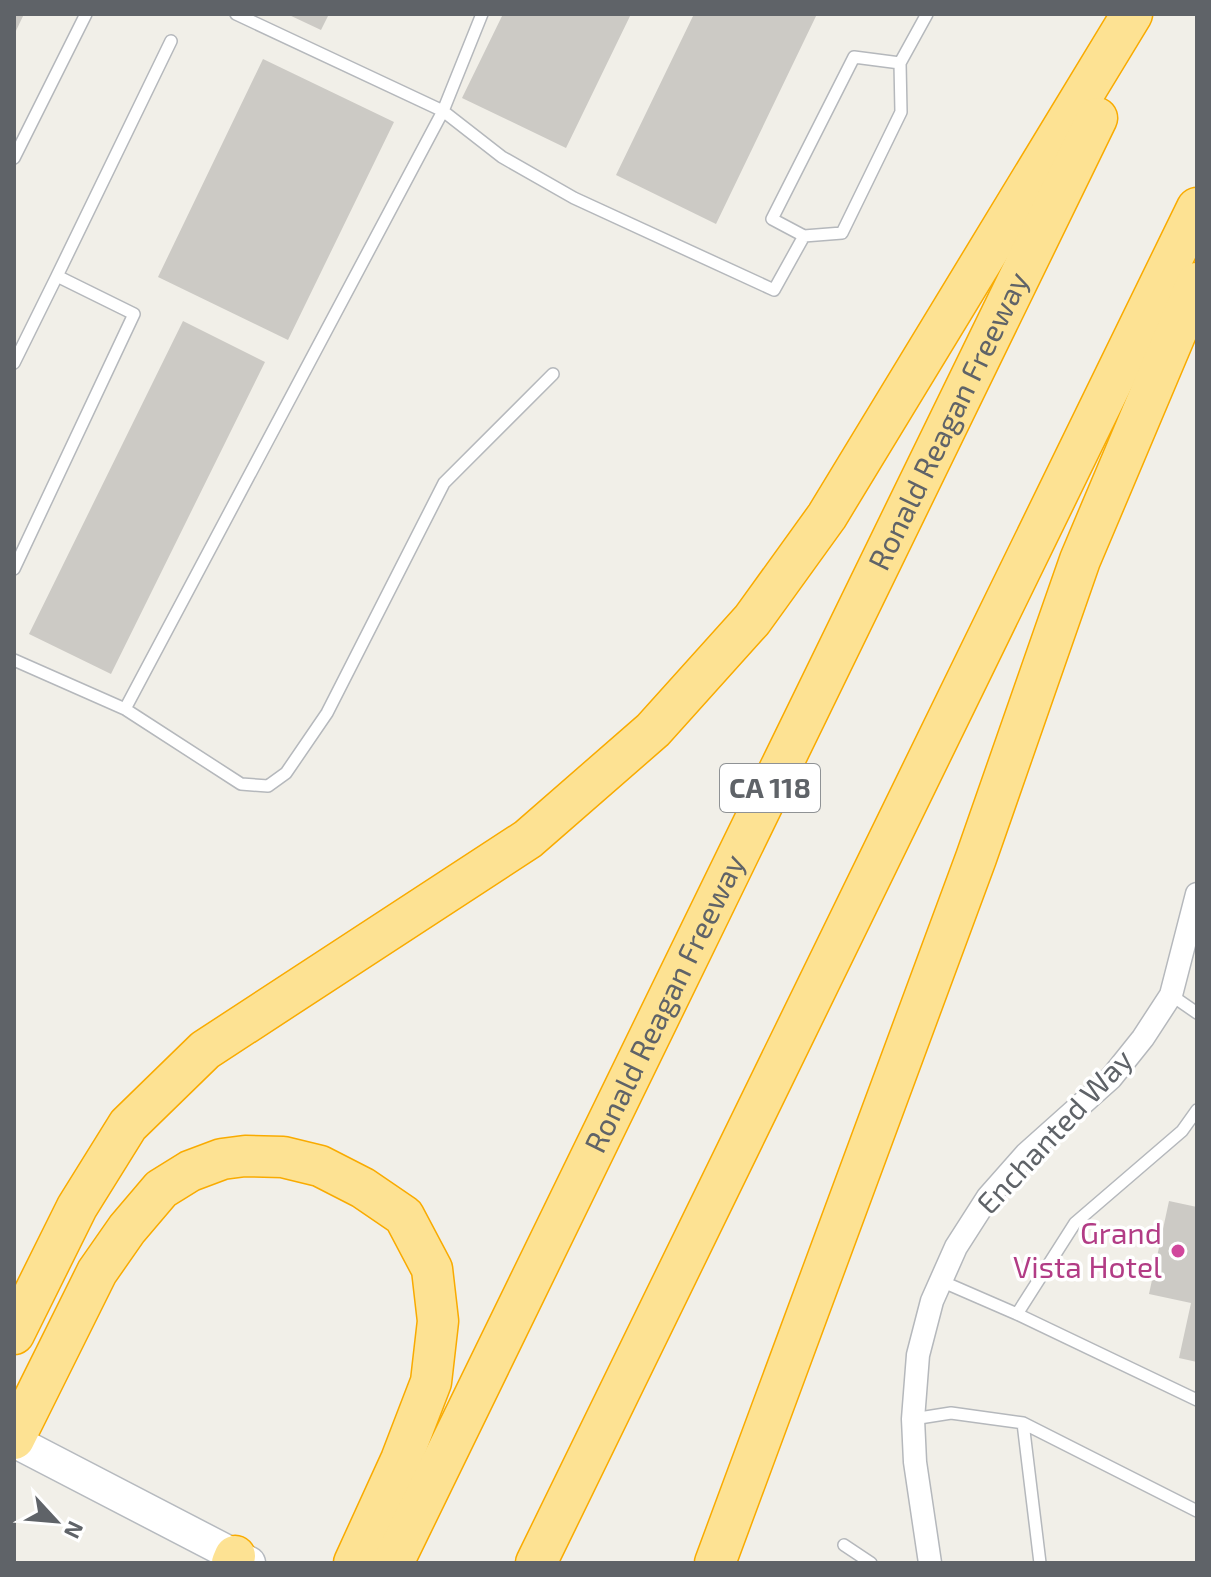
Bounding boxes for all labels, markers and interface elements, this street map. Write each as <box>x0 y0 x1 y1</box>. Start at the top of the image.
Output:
street label: Ronald Reagan Freeway <box>860 265 1035 575</box>
road number: CA 118 <box>720 764 820 812</box>
street label: Ronald Reagan Freeway <box>576 848 751 1158</box>
street label: Enchanted Way <box>968 1041 1139 1220</box>
place label: Grand Vista Hotel <box>1013 1214 1162 1284</box>
marker: Grand Vista Hotel <box>1169 1242 1187 1260</box>
north arrow <box>16 1481 96 1561</box>
text: N <box>60 1517 90 1543</box>

